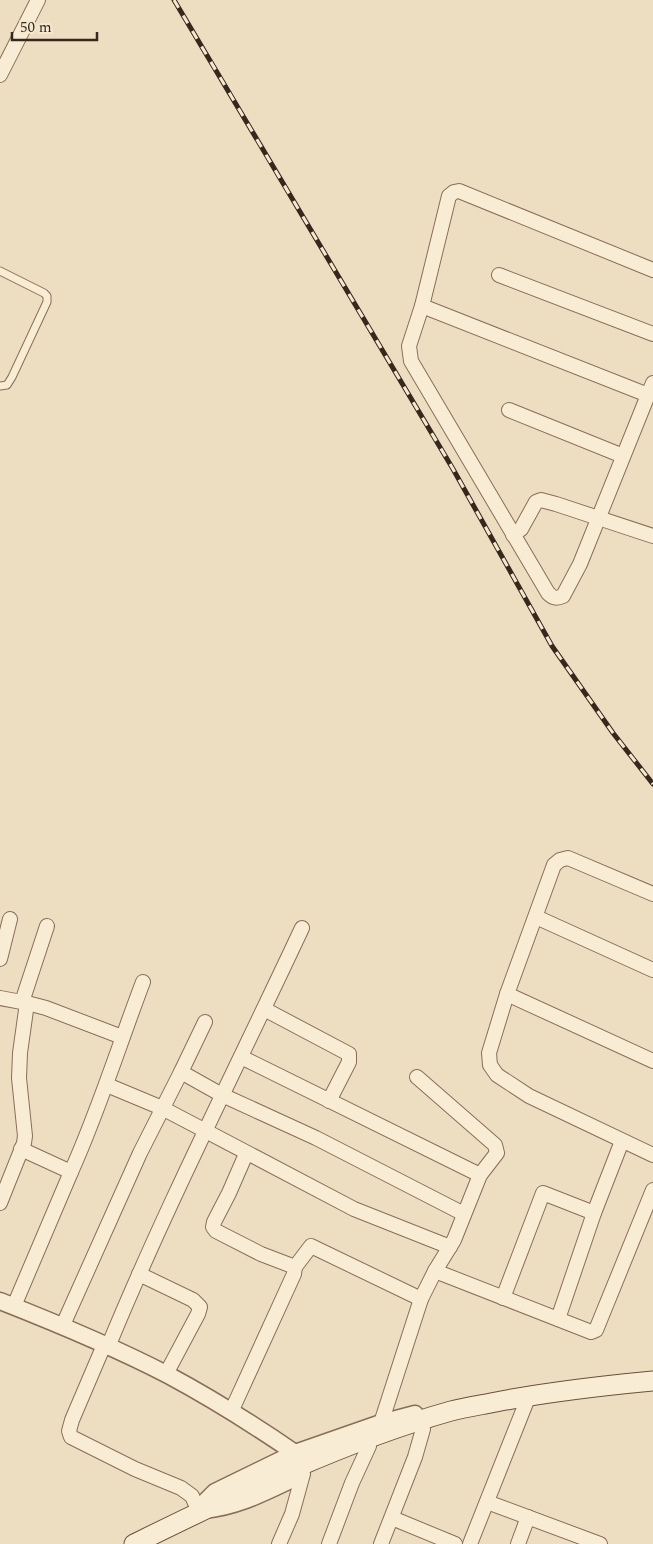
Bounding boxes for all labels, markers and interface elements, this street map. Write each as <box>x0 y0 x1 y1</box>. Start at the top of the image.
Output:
scale bar <box>12 10 98 42</box>
text: 50 m <box>20 16 52 39</box>

